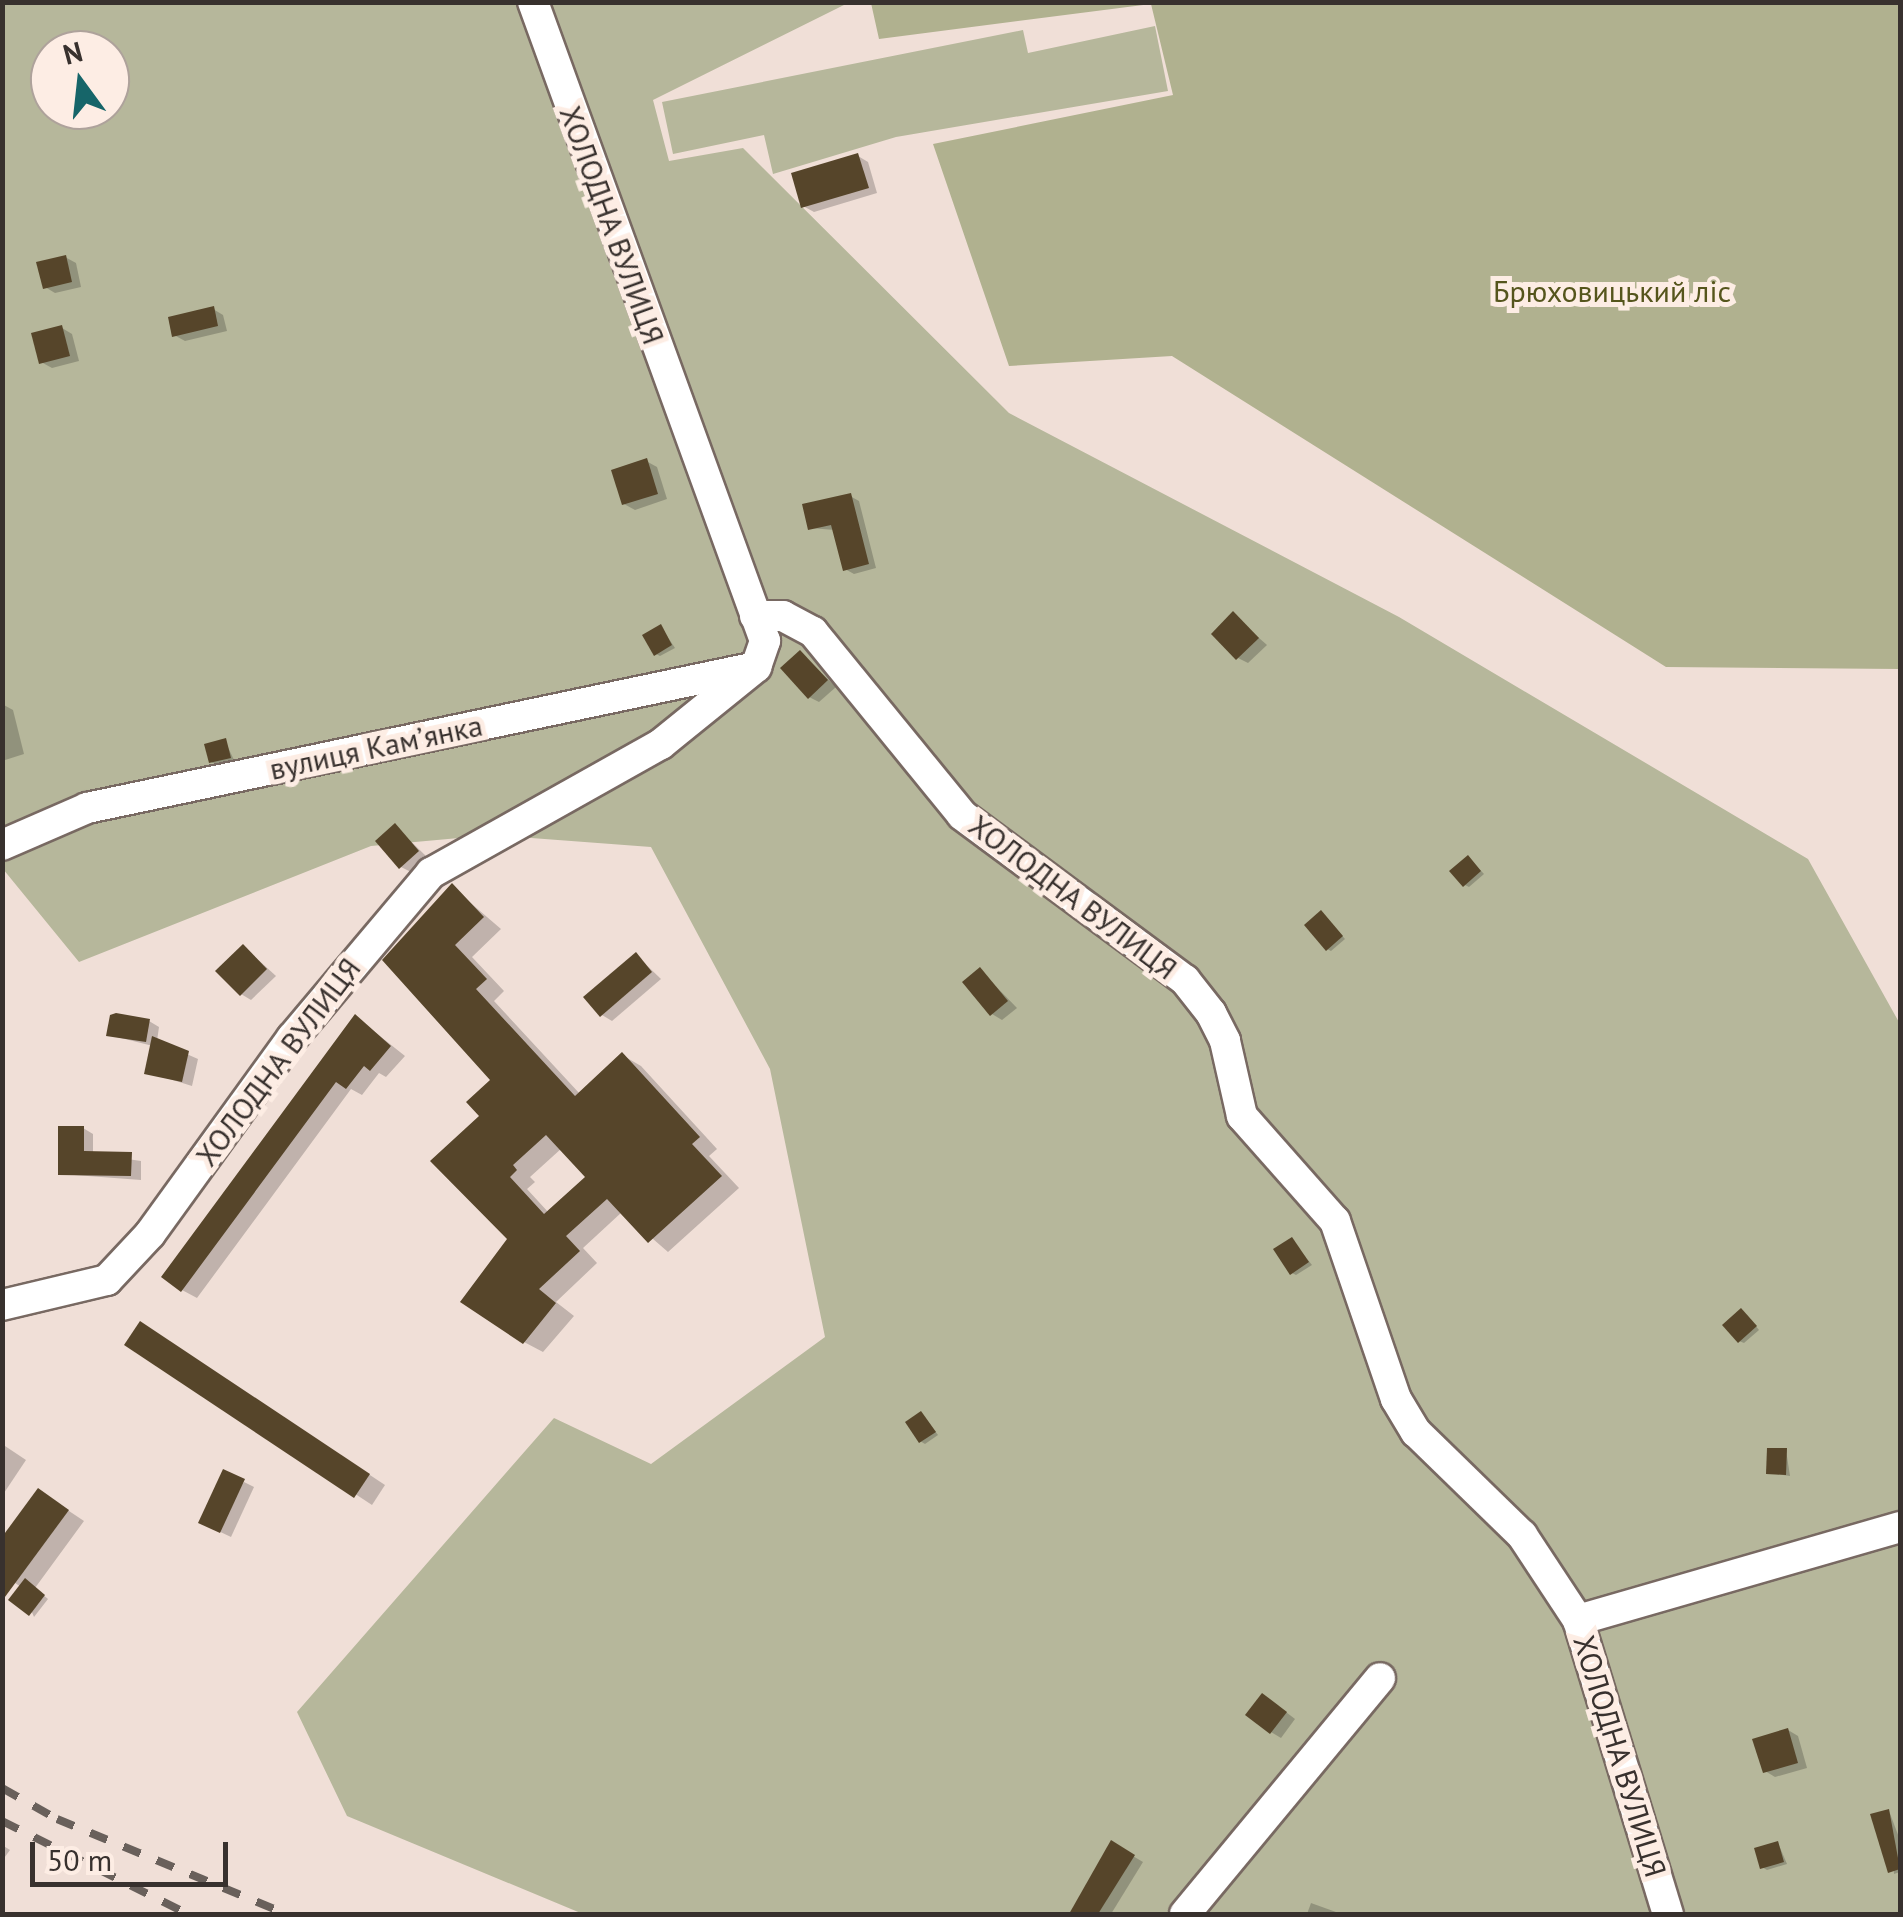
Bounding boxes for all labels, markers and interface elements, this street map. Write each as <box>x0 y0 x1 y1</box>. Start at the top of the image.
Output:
north arrow <box>30 30 130 130</box>
text: N <box>59 32 86 73</box>
street label: ХОЛОДНА ВУЛИЦЯ <box>552 100 672 350</box>
park label: Брюховицький ліс <box>1493 273 1731 309</box>
street label: вулиця Камʼянка <box>266 707 486 787</box>
street label: ХОЛОДНА ВУЛИЦЯ <box>962 807 1184 987</box>
street label: ХОЛОДНА ВУЛИЦЯ <box>188 951 368 1173</box>
street label: ХОЛОДНА ВУЛИЦЯ <box>1566 1630 1674 1882</box>
scale bar <box>35 1822 232 1884</box>
text: 50 m <box>47 1840 112 1879</box>

